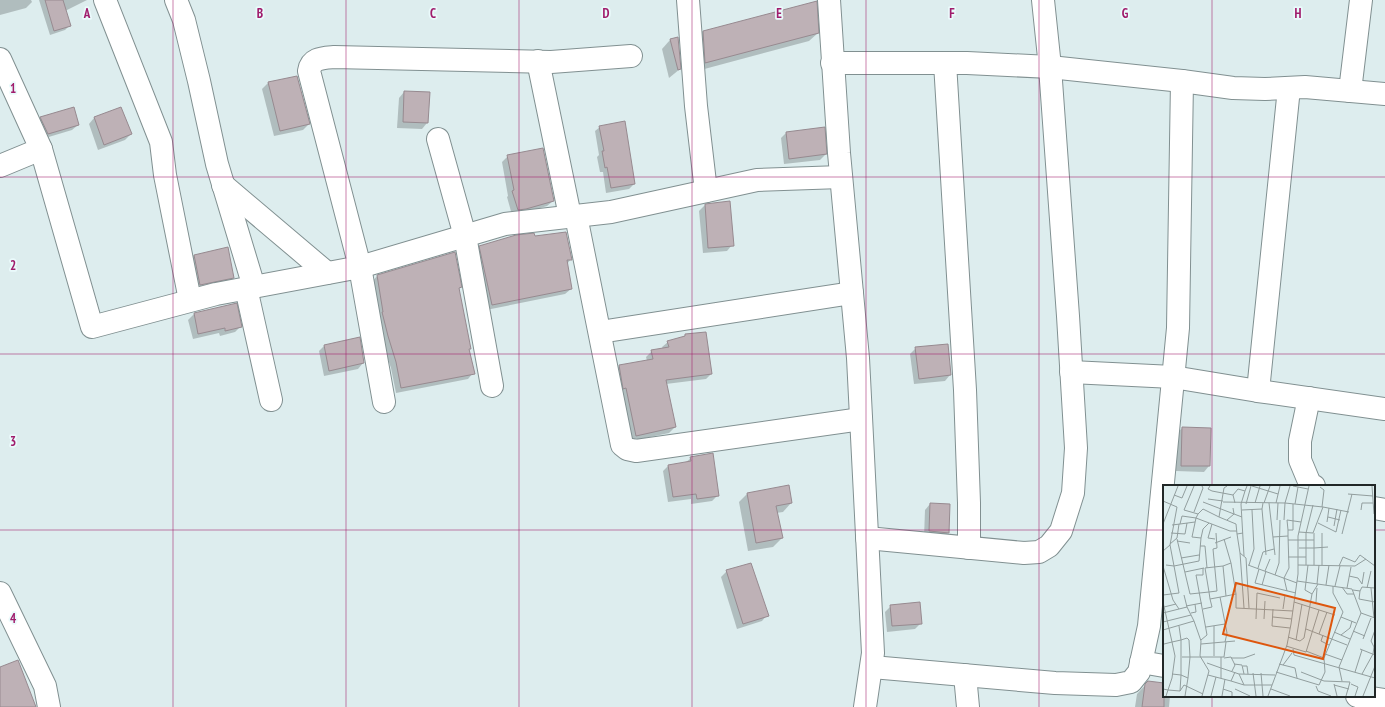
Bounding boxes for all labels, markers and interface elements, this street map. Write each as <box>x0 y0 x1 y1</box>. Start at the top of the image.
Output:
text: A <box>83 5 91 22</box>
text: B <box>257 5 263 22</box>
text: C <box>430 5 436 22</box>
text: D <box>603 5 610 22</box>
text: E <box>776 5 782 22</box>
text: F <box>949 5 955 22</box>
text: G <box>1122 5 1129 22</box>
text: H <box>1295 5 1302 22</box>
text: 1 <box>10 80 16 97</box>
text: 2 <box>10 257 16 274</box>
text: 3 <box>10 433 16 450</box>
inset map <box>1163 485 1375 697</box>
text: 4 <box>10 610 17 627</box>

